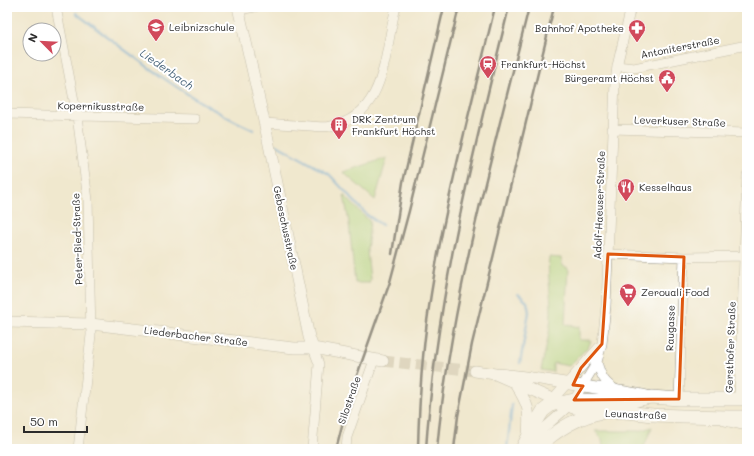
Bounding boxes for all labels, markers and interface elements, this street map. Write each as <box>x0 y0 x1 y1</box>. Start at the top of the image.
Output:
school or university icon: Leibnizschule <box>146 17 166 42</box>
pharmacy icon: Bahnhof Apotheke <box>627 18 647 43</box>
place label: Leibnizschule <box>169 20 235 34</box>
place label: Bahnhof Apotheke <box>535 21 624 35</box>
north arrow <box>22 22 62 62</box>
text: N <box>24 31 41 45</box>
street label: Antoniterstraße <box>639 32 721 62</box>
water label: Liederbach <box>137 45 197 93</box>
station icon: Frankfurt-Höchst <box>478 54 498 79</box>
place label: Frankfurt-Höchst <box>501 57 586 71</box>
public building icon: Bürgeramt Höchst <box>657 68 677 93</box>
place label: Bürgeramt Höchst <box>565 71 654 85</box>
street label: Kopernikusstraße <box>58 98 144 114</box>
place label: DRK Zentrum Frankfurt Höchst <box>352 112 436 138</box>
street label: Leverkuser Straße <box>634 112 726 130</box>
building icon: DRK Zentrum Frankfurt Höchst <box>329 115 349 140</box>
street label: Adolf-Haeuser-Straße <box>590 150 608 260</box>
restaurant icon: Kesselhaus <box>616 177 636 202</box>
place label: Kesselhaus <box>639 180 692 194</box>
street label: Gebeschusstraße <box>270 185 302 271</box>
street label: Peter-Bied-Straße <box>68 193 86 285</box>
supermarket icon: Zerouali Food <box>618 282 638 307</box>
place label: Zerouali Food <box>641 285 709 299</box>
street label: Gersthofer Straße <box>721 301 739 393</box>
street label: Raugasse <box>662 305 678 351</box>
street label: Liederbacher Straße <box>143 323 249 349</box>
street label: Silostraße <box>334 374 364 426</box>
street label: Leunastraße <box>605 406 667 422</box>
scale bar <box>24 408 87 434</box>
text: 50 m <box>30 413 58 429</box>

